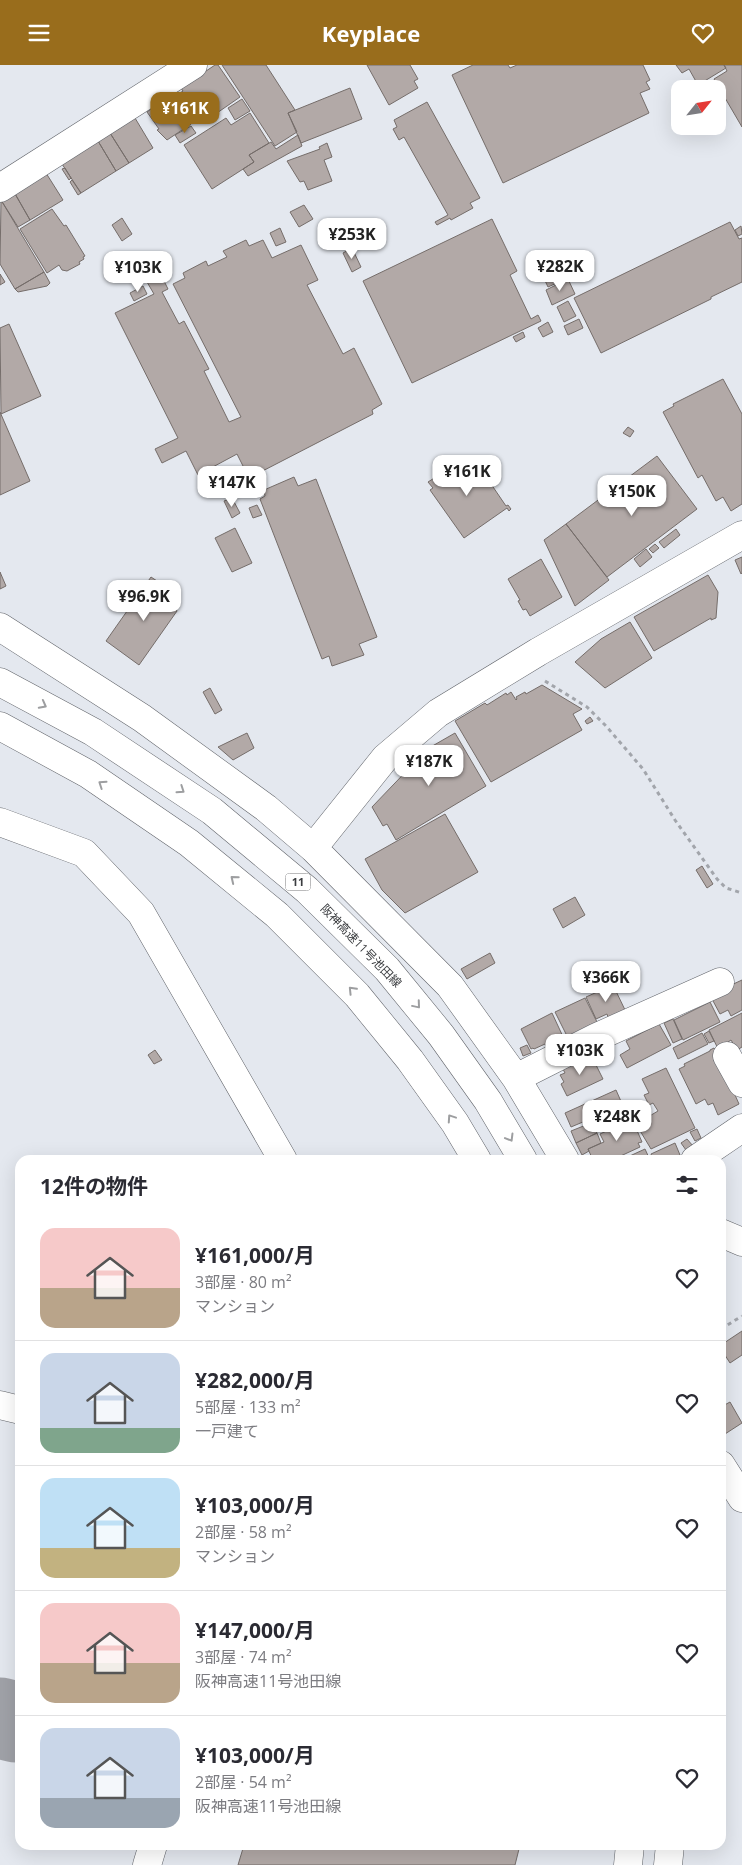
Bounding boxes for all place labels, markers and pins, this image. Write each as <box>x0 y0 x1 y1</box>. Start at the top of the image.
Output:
pin: ¥161K <box>150 92 220 134</box>
pin: ¥253K <box>317 217 387 260</box>
pin: ¥282K <box>525 249 595 292</box>
pin: ¥103K <box>103 251 173 293</box>
pin: ¥161K <box>432 455 502 497</box>
pin: ¥147K <box>197 465 267 508</box>
pin: ¥150K <box>597 475 667 517</box>
pin: ¥96.9K <box>103 579 185 622</box>
pin: ¥187K <box>394 745 464 787</box>
pin: ¥366K <box>571 961 641 1003</box>
pin: ¥103K <box>545 1033 615 1076</box>
pin: ¥248K <box>582 1099 652 1142</box>

